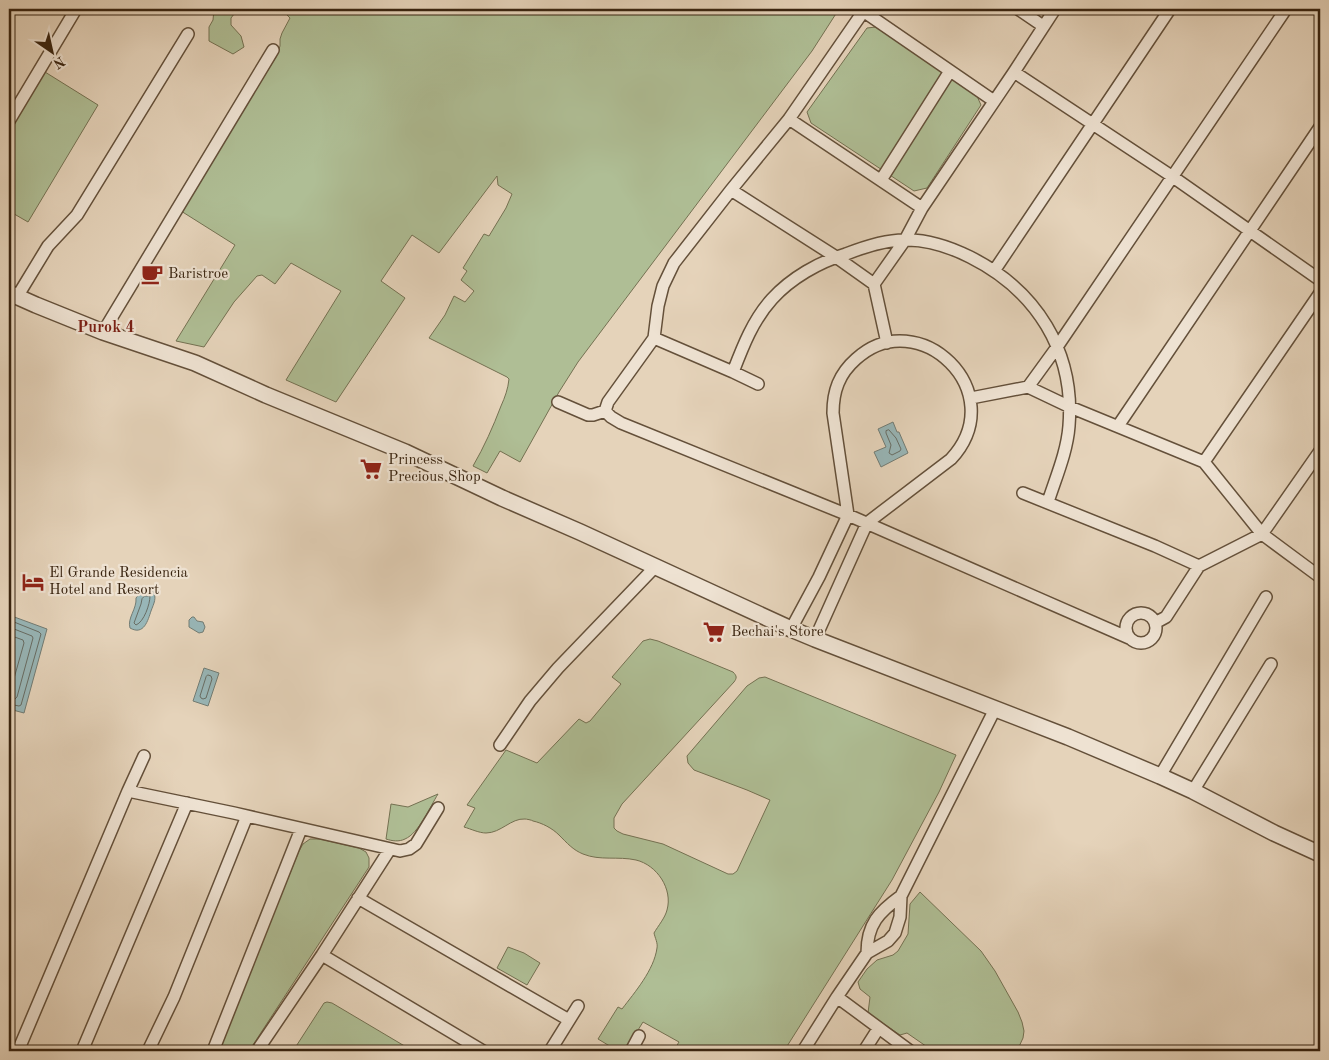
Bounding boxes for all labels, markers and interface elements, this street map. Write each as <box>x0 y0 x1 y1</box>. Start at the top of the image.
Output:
north arrow <box>28 28 78 78</box>
text: N <box>50 53 67 71</box>
cafe icon: Baristroe <box>139 261 165 287</box>
place label: Baristroe <box>168 267 228 282</box>
district label: Purok 4 <box>77 320 135 336</box>
place label: Princess Precious Shop <box>388 453 481 485</box>
supermarket icon: Princess Precious Shop <box>358 456 384 482</box>
place label: El Grande Residencia Hotel and Resort <box>49 566 189 598</box>
hotel icon: El Grande Residencia Hotel and Resort <box>20 569 46 595</box>
supermarket icon: Bechai's Store <box>701 619 727 645</box>
place label: Bechai's Store <box>731 625 824 640</box>

